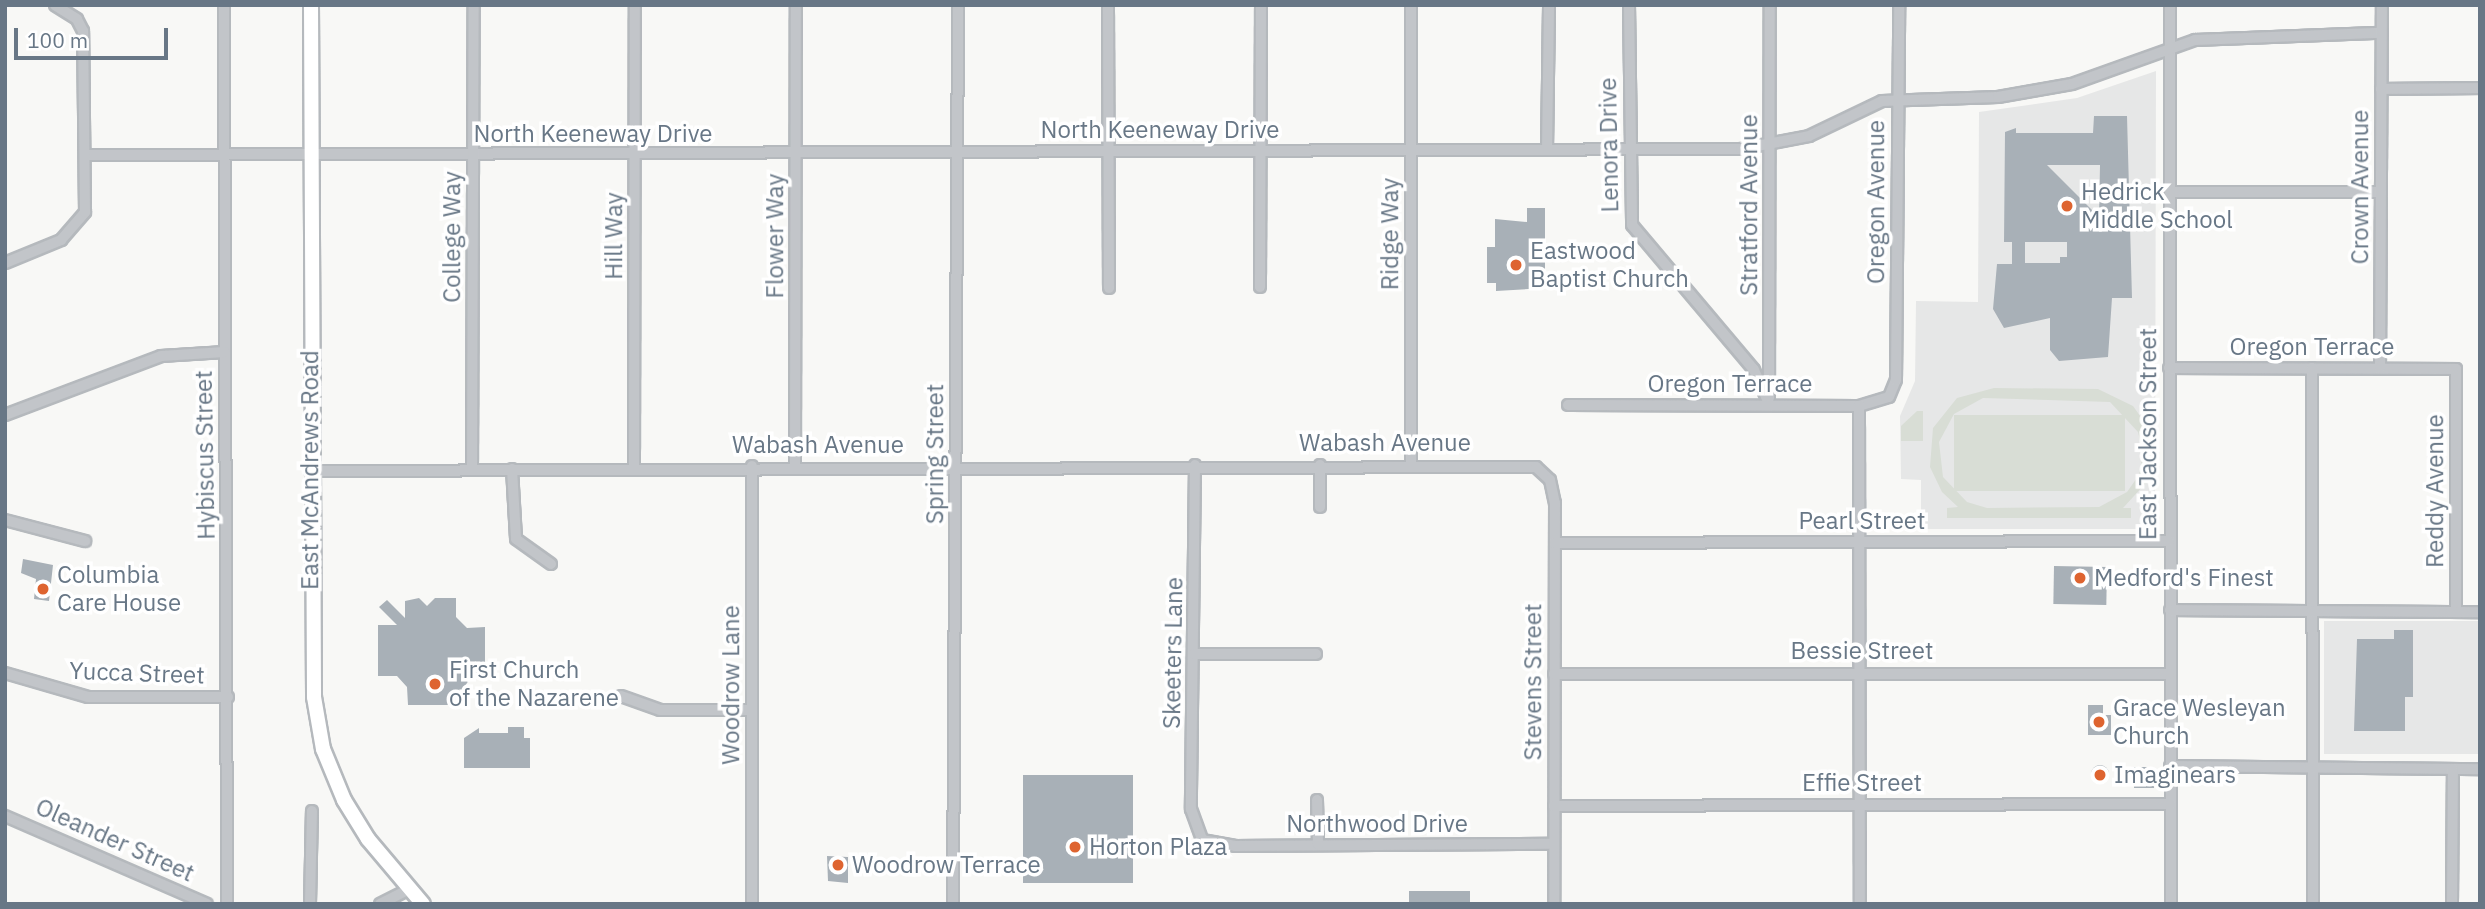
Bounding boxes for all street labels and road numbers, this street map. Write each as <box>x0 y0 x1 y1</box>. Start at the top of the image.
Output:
street label: Lenora Drive <box>1593 77 1625 213</box>
street label: Crown Avenue <box>2346 110 2374 264</box>
street label: Stratford Avenue <box>1735 114 1763 296</box>
street label: North Keeneway Drive <box>1041 116 1279 144</box>
street label: North Keeneway Drive <box>474 120 712 148</box>
street label: Oregon Avenue <box>1862 120 1890 284</box>
street label: College Way <box>438 171 466 303</box>
street label: Flower Way <box>761 173 789 299</box>
street label: Ridge Way <box>1376 178 1404 290</box>
street label: Hill Way <box>600 192 628 280</box>
street label: East Jackson Street <box>2134 328 2162 540</box>
street label: Oregon Terrace <box>2230 333 2394 361</box>
street label: East McAndrews Road <box>296 350 324 590</box>
street label: Hybiscus Street <box>189 370 221 540</box>
street label: Oregon Terrace <box>1648 370 1812 398</box>
street label: Spring Street <box>921 384 949 524</box>
street label: Reddy Avenue <box>2421 414 2449 568</box>
street label: Wabash Avenue <box>1299 429 1471 457</box>
street label: Wabash Avenue <box>732 431 904 459</box>
street label: Pearl Street <box>1799 507 1925 535</box>
street label: Skeeters Lane <box>1157 577 1189 729</box>
street label: Stevens Street <box>1519 604 1547 760</box>
street label: Woodrow Lane <box>717 605 745 765</box>
street label: Bessie Street <box>1791 637 1933 665</box>
street label: Yucca Street <box>69 656 205 690</box>
street label: Effie Street <box>1802 769 1922 797</box>
street label: Oleander Street <box>31 792 199 888</box>
street label: Northwood Drive <box>1286 810 1468 838</box>

